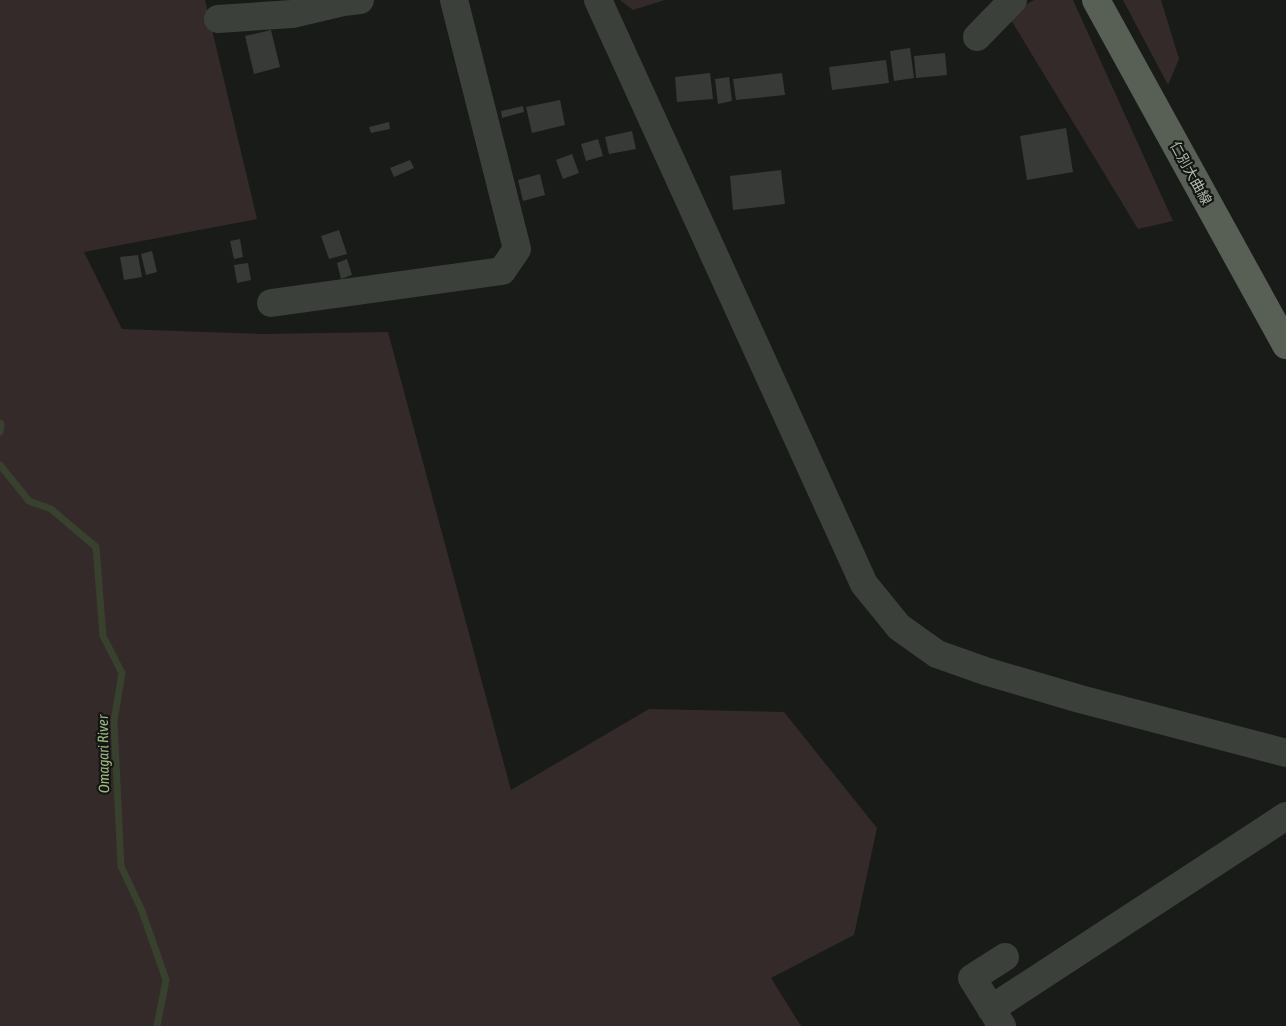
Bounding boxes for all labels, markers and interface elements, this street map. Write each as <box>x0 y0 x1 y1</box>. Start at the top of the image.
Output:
street label: 仁別大曲線 <box>1167 139 1215 207</box>
water label: Omagari River <box>94 714 112 793</box>

